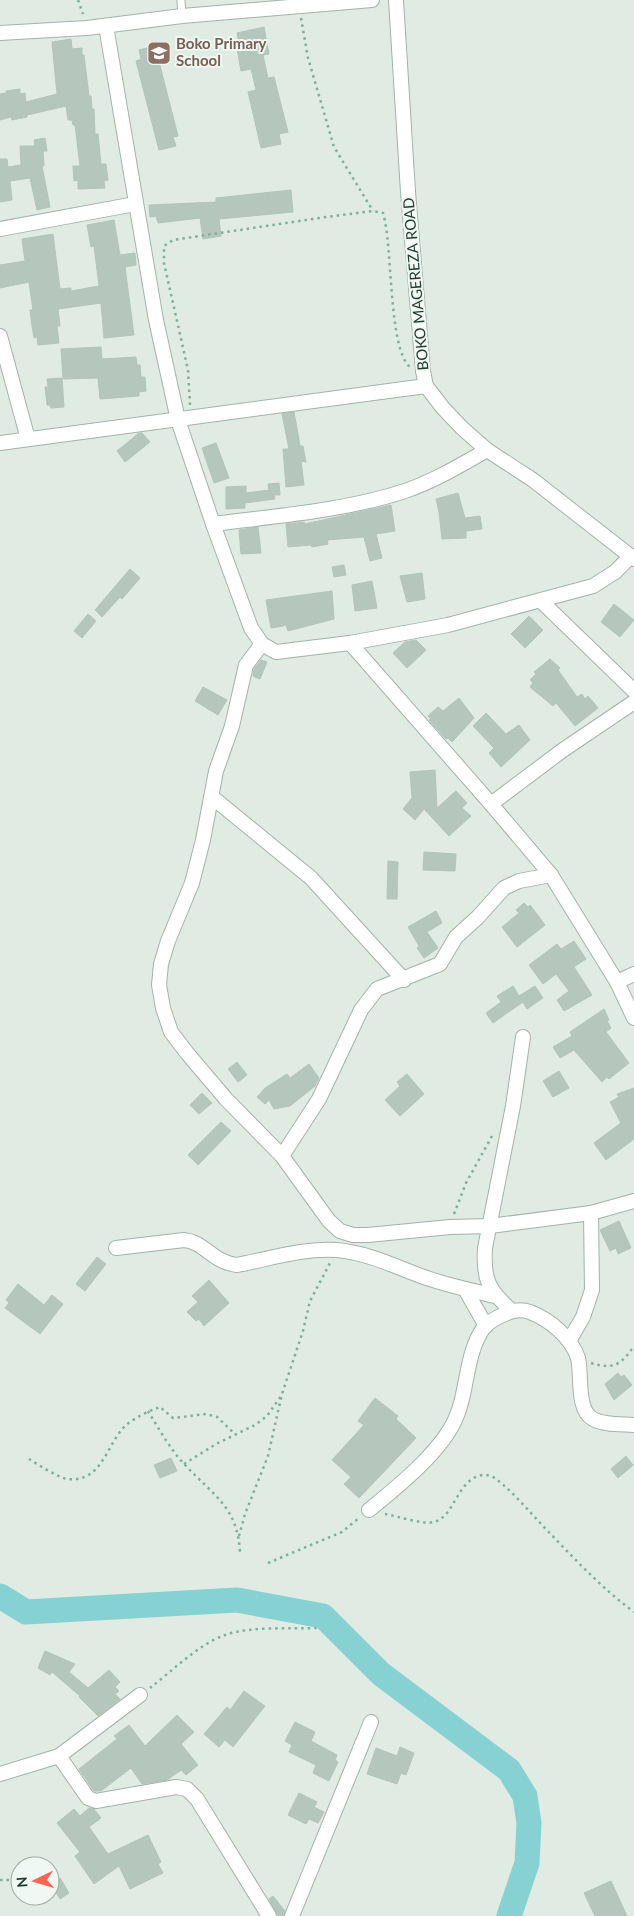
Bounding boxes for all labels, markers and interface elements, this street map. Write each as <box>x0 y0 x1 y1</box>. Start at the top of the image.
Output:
place label: Boko Primary School <box>176 34 267 69</box>
school or university icon: Boko Primary School <box>146 40 172 66</box>
street label: BOKO MAGEREZA ROAD <box>398 197 432 371</box>
north arrow <box>10 1856 60 1906</box>
text: N <box>13 1876 30 1888</box>

